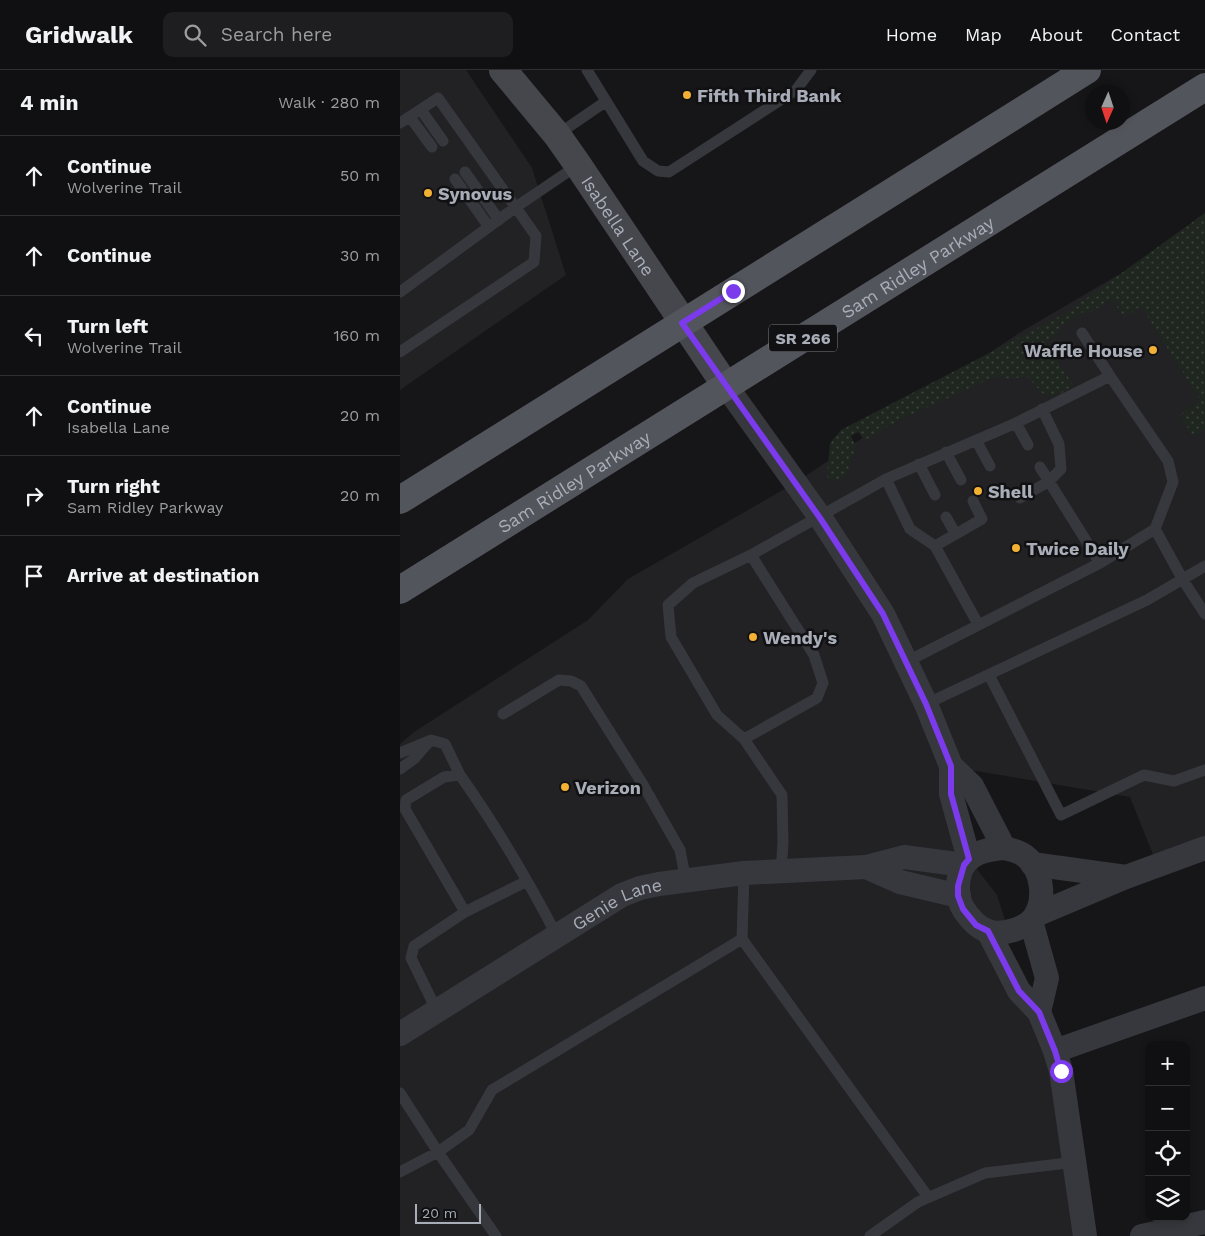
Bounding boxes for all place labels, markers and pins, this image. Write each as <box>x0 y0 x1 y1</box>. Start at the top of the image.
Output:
place label: Fifth Third Bank <box>697 85 842 106</box>
marker: Fifth Third Bank <box>681 89 693 101</box>
place label: Synovus <box>438 183 513 204</box>
marker: Synovus <box>422 187 434 199</box>
place label: Waffle House <box>1024 340 1143 361</box>
marker: Waffle House <box>1147 344 1159 356</box>
place label: Shell <box>988 481 1033 502</box>
marker: Shell <box>972 485 984 497</box>
place label: Twice Daily <box>1026 538 1130 559</box>
marker: Twice Daily <box>1010 542 1022 554</box>
place label: Wendy's <box>763 627 837 648</box>
marker: Wendy's <box>747 631 759 643</box>
place label: Verizon <box>575 777 641 798</box>
marker: Verizon <box>559 781 571 793</box>

